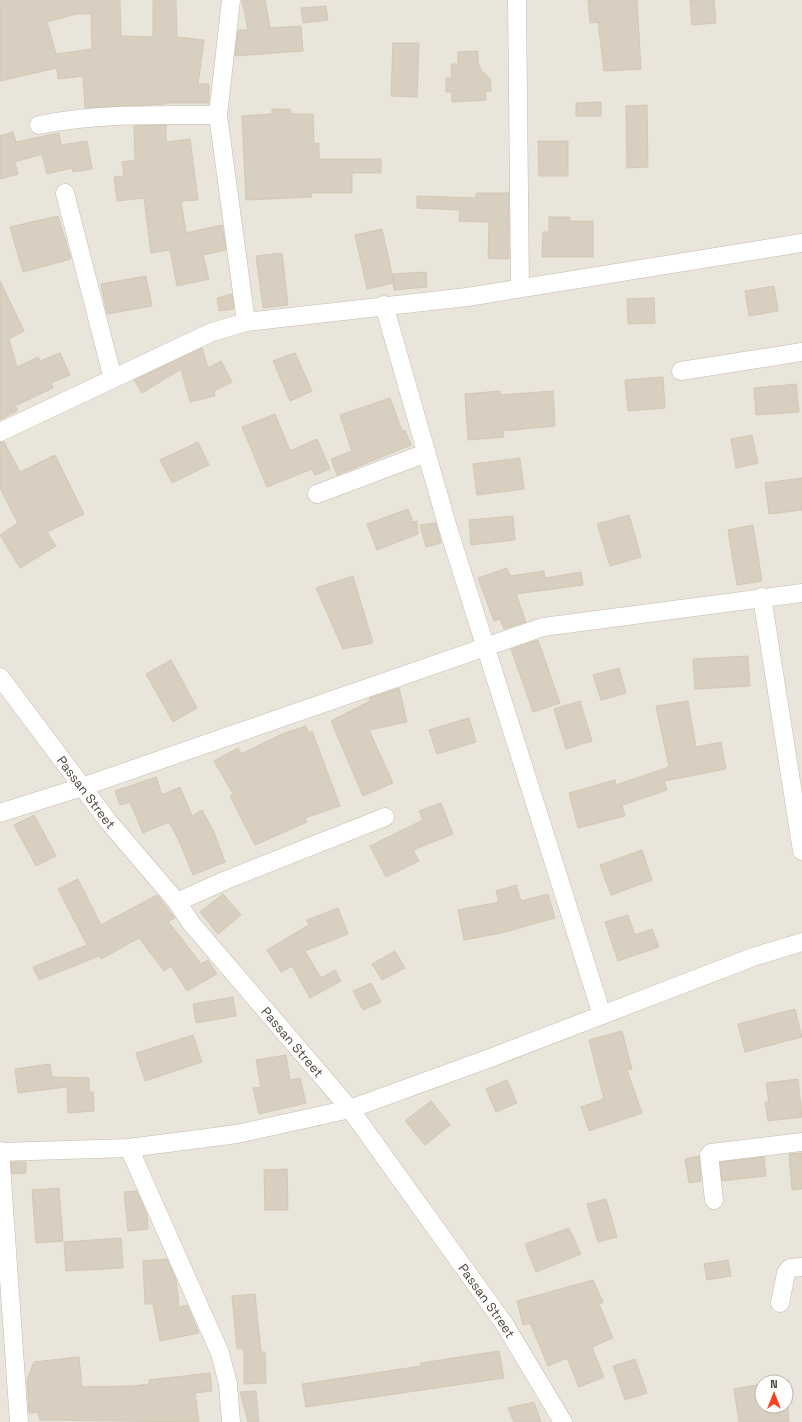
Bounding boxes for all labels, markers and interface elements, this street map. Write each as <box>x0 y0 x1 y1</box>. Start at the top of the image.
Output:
street label: Passan Street <box>53 752 119 833</box>
street label: Passan Street <box>257 1003 327 1081</box>
street label: Passan Street <box>455 1260 519 1341</box>
north arrow <box>754 1374 794 1414</box>
text: N <box>770 1377 778 1391</box>

